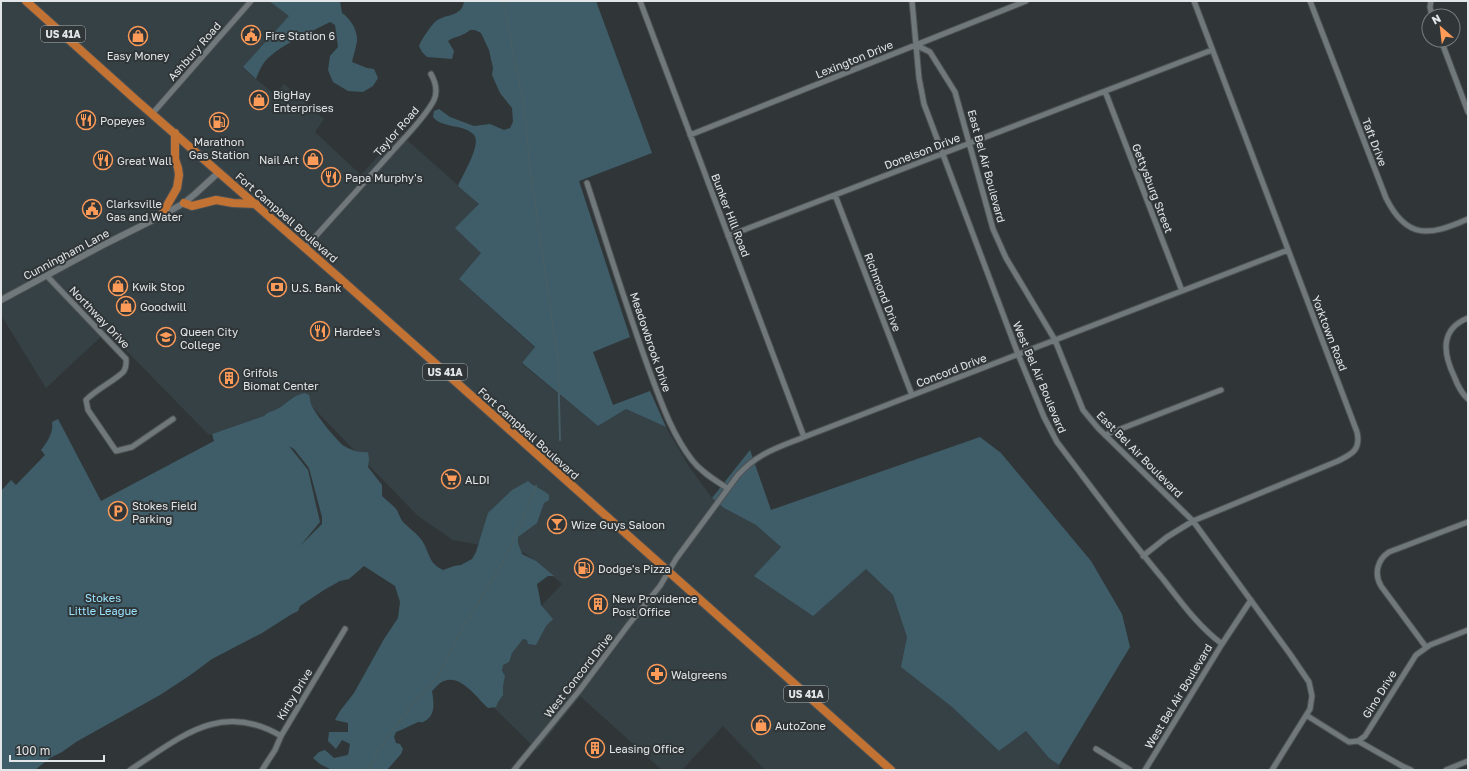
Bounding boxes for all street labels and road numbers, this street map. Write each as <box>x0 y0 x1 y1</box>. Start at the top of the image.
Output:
street label: Ashbury Road <box>165 19 223 83</box>
road number: US 41A <box>41 26 85 42</box>
street label: Lexington Drive <box>813 37 895 81</box>
street label: Taylor Road <box>371 103 421 159</box>
street label: East Bel Air Boulevard <box>966 108 1008 224</box>
street label: Taft Drive <box>1360 116 1390 168</box>
street label: Donelson Drive <box>882 131 962 171</box>
street label: Gettysburg Street <box>1130 141 1176 235</box>
street label: Fort Campbell Boulevard <box>233 169 341 265</box>
street label: Bunker Hill Road <box>709 171 753 259</box>
street label: Cunningham Lane <box>21 226 111 282</box>
street label: Richmond Drive <box>862 251 904 333</box>
street label: Northway Drive <box>67 283 133 351</box>
street label: Meadowbrook Drive <box>628 290 674 394</box>
street label: Yorktown Road <box>1310 293 1350 373</box>
street label: West Bel Air Boulevard <box>1011 319 1069 435</box>
street label: Concord Drive <box>914 351 988 389</box>
road number: US 41A <box>423 364 467 380</box>
street label: Fort Campbell Boulevard <box>476 384 582 482</box>
street label: East Bel Air Boulevard <box>1094 408 1186 500</box>
street label: West Concord Drive <box>541 630 615 720</box>
street label: West Bel Air Boulevard <box>1142 641 1214 751</box>
street label: Kirby Drive <box>274 666 314 722</box>
street label: Gino Drive <box>1359 668 1399 720</box>
road number: US 41A <box>784 686 828 702</box>

